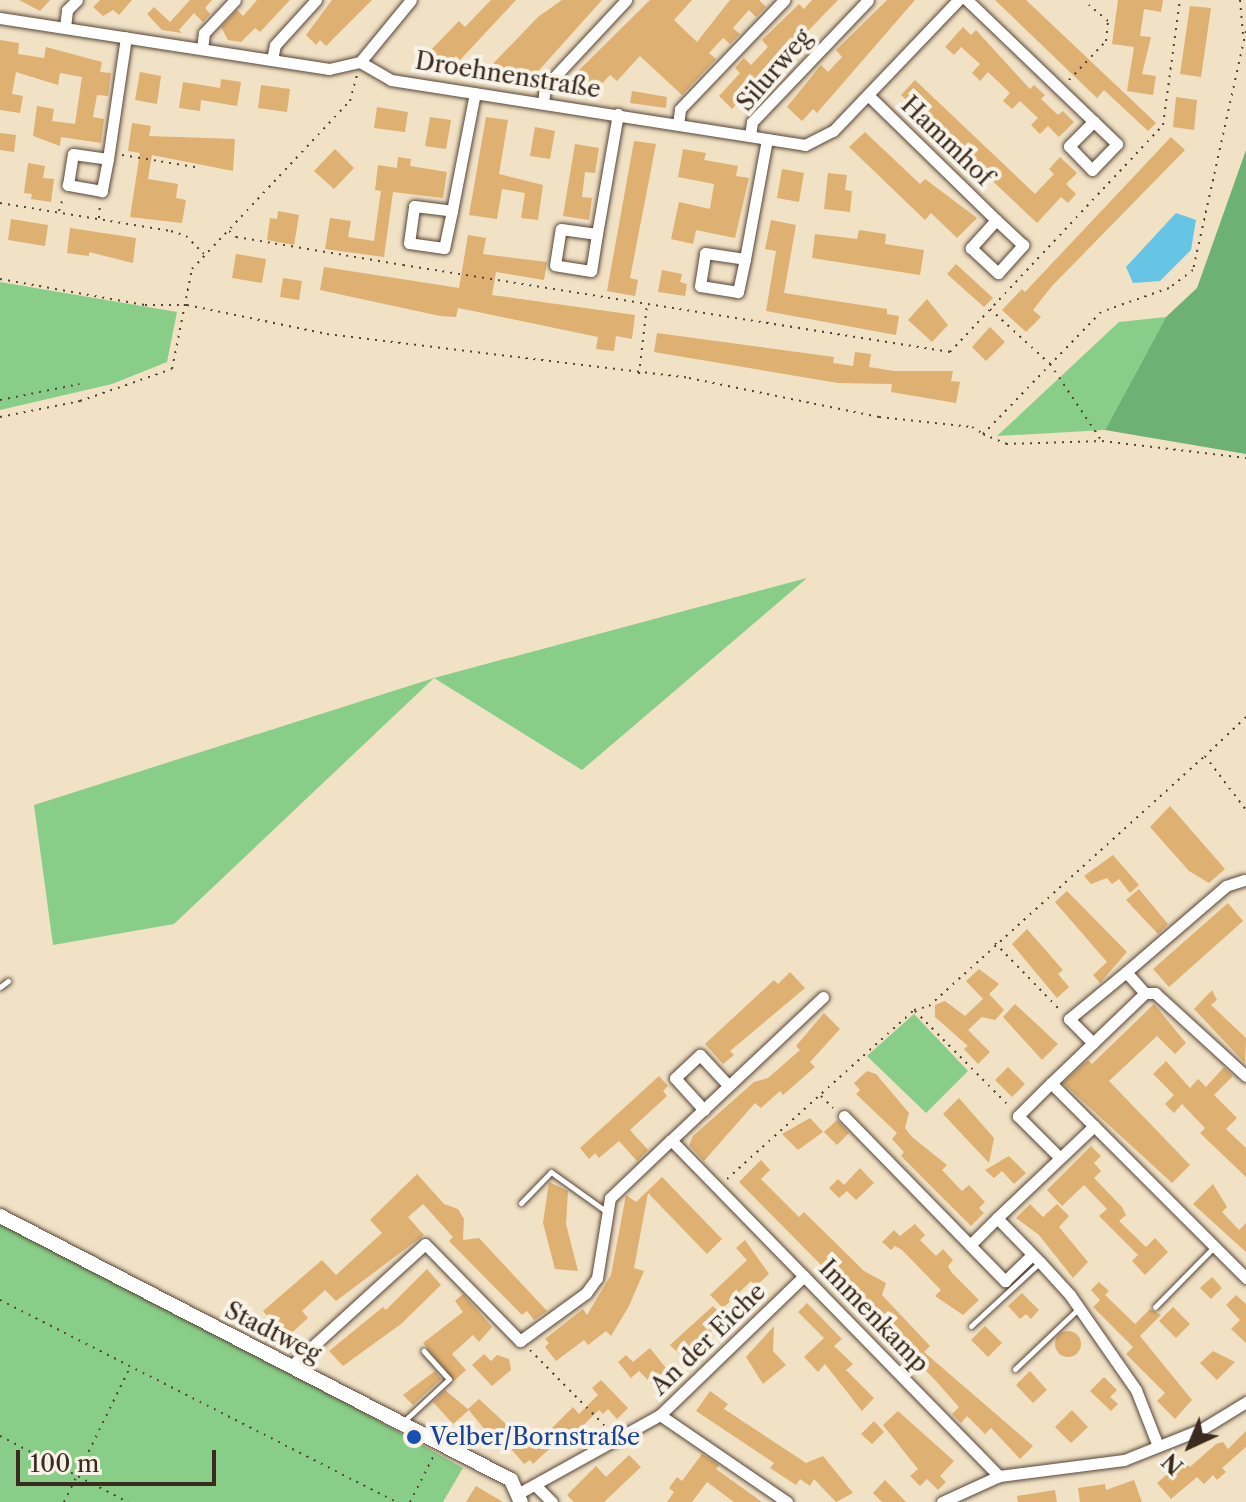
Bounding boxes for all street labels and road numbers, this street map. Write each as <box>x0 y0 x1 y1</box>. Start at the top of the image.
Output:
street label: Silurweg <box>731 23 817 117</box>
street label: Droehnenstraße <box>413 46 603 104</box>
street label: Hammhof <box>895 90 999 192</box>
street label: Immenkamp <box>813 1254 935 1378</box>
street label: An der Eiche <box>645 1277 771 1401</box>
street label: Stadtweg <box>220 1296 326 1368</box>

